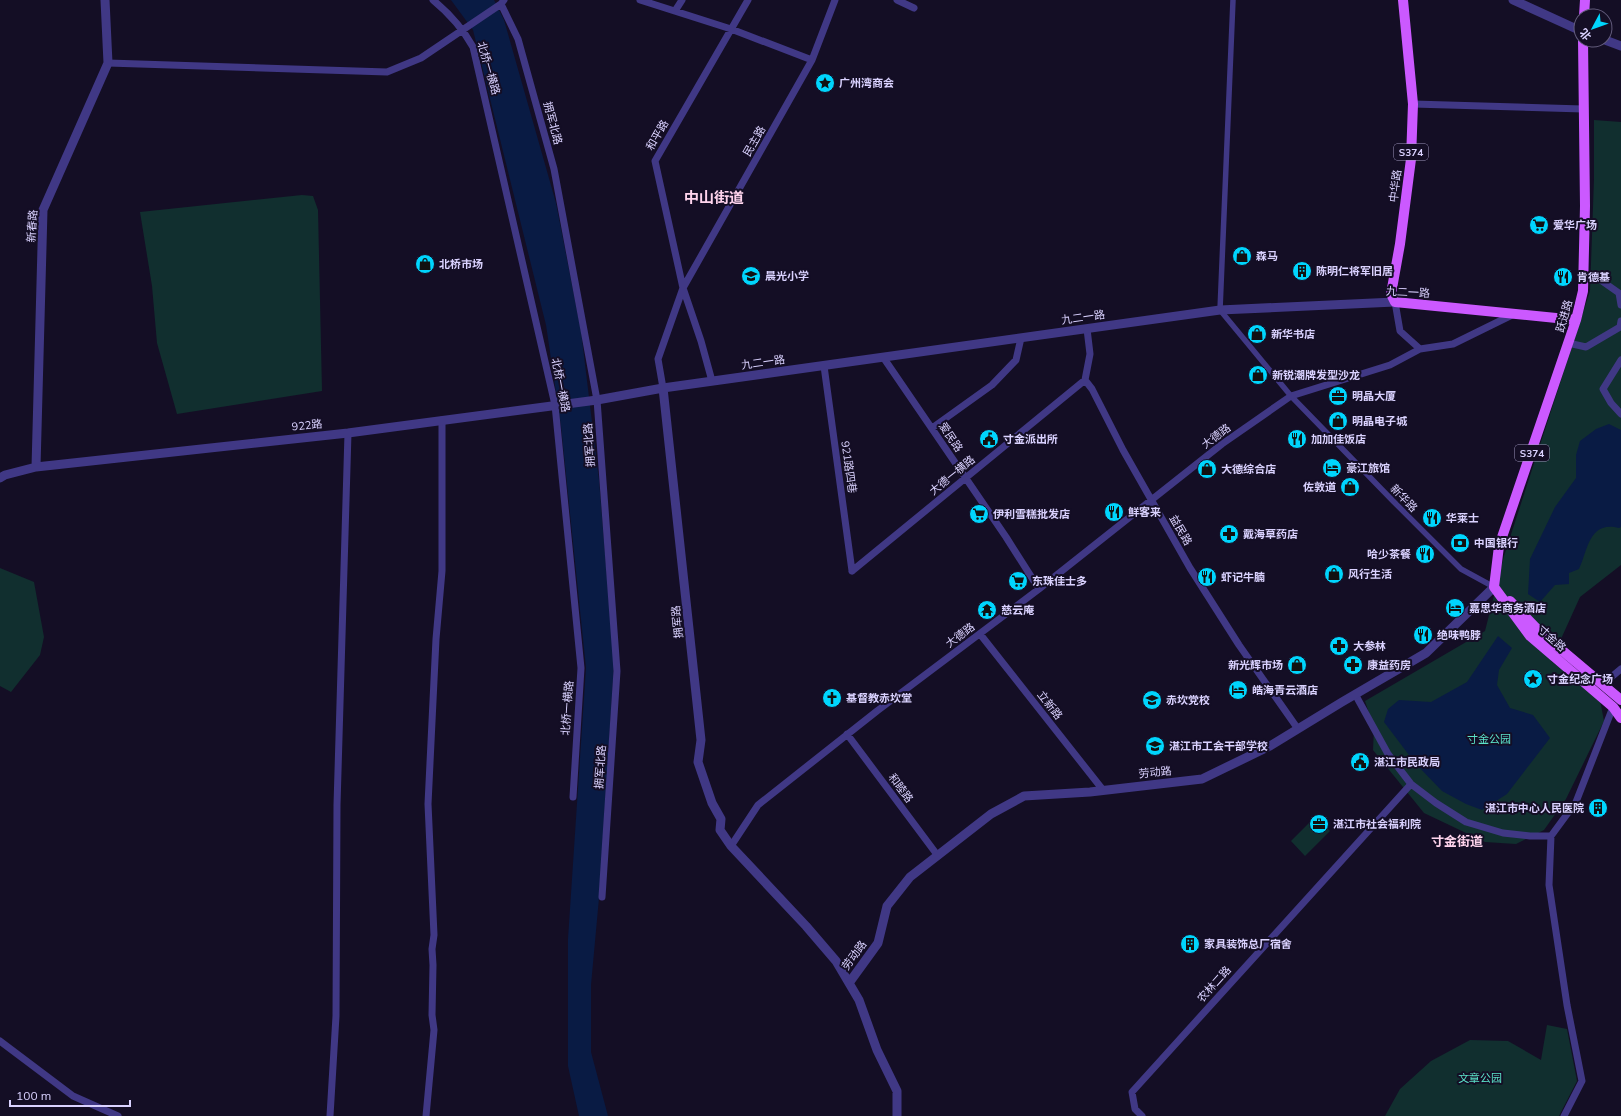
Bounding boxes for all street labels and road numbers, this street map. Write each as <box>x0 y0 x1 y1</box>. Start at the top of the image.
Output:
street label: 北桥一横路 <box>475 40 503 96</box>
street label: 拥军北路 <box>541 100 565 146</box>
street label: 和平路 <box>643 117 671 153</box>
street label: 民主路 <box>740 123 768 159</box>
road number: S374 <box>1394 144 1428 160</box>
street label: 中华路 <box>1386 169 1404 203</box>
street label: 新春路 <box>24 209 40 243</box>
street label: 九二一路 <box>1386 284 1430 300</box>
street label: 跃进路 <box>1553 298 1575 334</box>
street label: 九二一路 <box>1060 307 1106 327</box>
street label: 九二一路 <box>740 352 786 372</box>
street label: 北桥一横路 <box>549 357 573 413</box>
street label: 922路 <box>291 416 323 434</box>
street label: 爱民路 <box>936 419 966 455</box>
street label: 大德路 <box>1199 420 1233 452</box>
street label: 拥军北路 <box>580 423 598 467</box>
street label: 921路四巷 <box>838 440 860 494</box>
road number: S374 <box>1515 445 1549 461</box>
street label: 大德一横路 <box>926 452 978 498</box>
street label: 新华路 <box>1388 481 1420 515</box>
street label: 益民路 <box>1167 512 1195 548</box>
street label: 拥军路 <box>668 605 686 639</box>
street label: 大德路 <box>943 619 977 651</box>
street label: 寸金路 <box>1535 622 1569 654</box>
street label: 北桥一横路 <box>558 680 576 736</box>
street label: 立新路 <box>1034 688 1066 722</box>
street label: 拥军北路 <box>591 745 609 789</box>
street label: 劳动路 <box>1138 763 1172 781</box>
street label: 和睦路 <box>885 771 917 805</box>
street label: 劳动路 <box>839 938 869 972</box>
street label: 农林二路 <box>1194 963 1234 1005</box>

